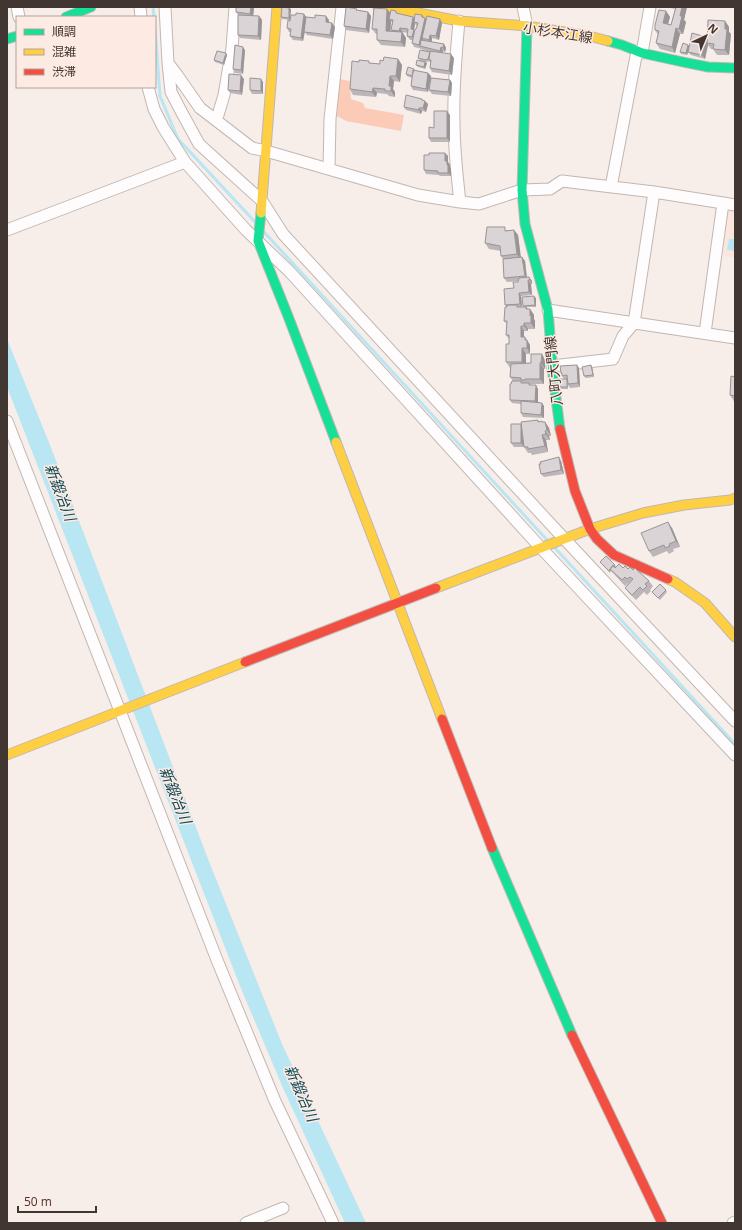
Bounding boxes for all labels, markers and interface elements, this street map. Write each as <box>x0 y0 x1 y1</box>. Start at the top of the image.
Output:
legend <box>16 16 156 88</box>
north arrow <box>686 16 726 56</box>
street label: 小杉本江線 <box>522 17 594 47</box>
text: N <box>705 20 722 37</box>
text: 順調 <box>52 23 76 40</box>
text: 混雑 <box>52 43 76 60</box>
text: 渋滞 <box>52 63 76 80</box>
street label: 八町大門線 <box>540 335 566 407</box>
water label: 新鍛冶川 <box>41 460 82 525</box>
water label: 新鍛冶川 <box>155 763 197 828</box>
water label: 新鍛冶川 <box>281 1062 324 1126</box>
scale bar <box>18 1188 96 1214</box>
text: 50 m <box>24 1193 52 1210</box>

